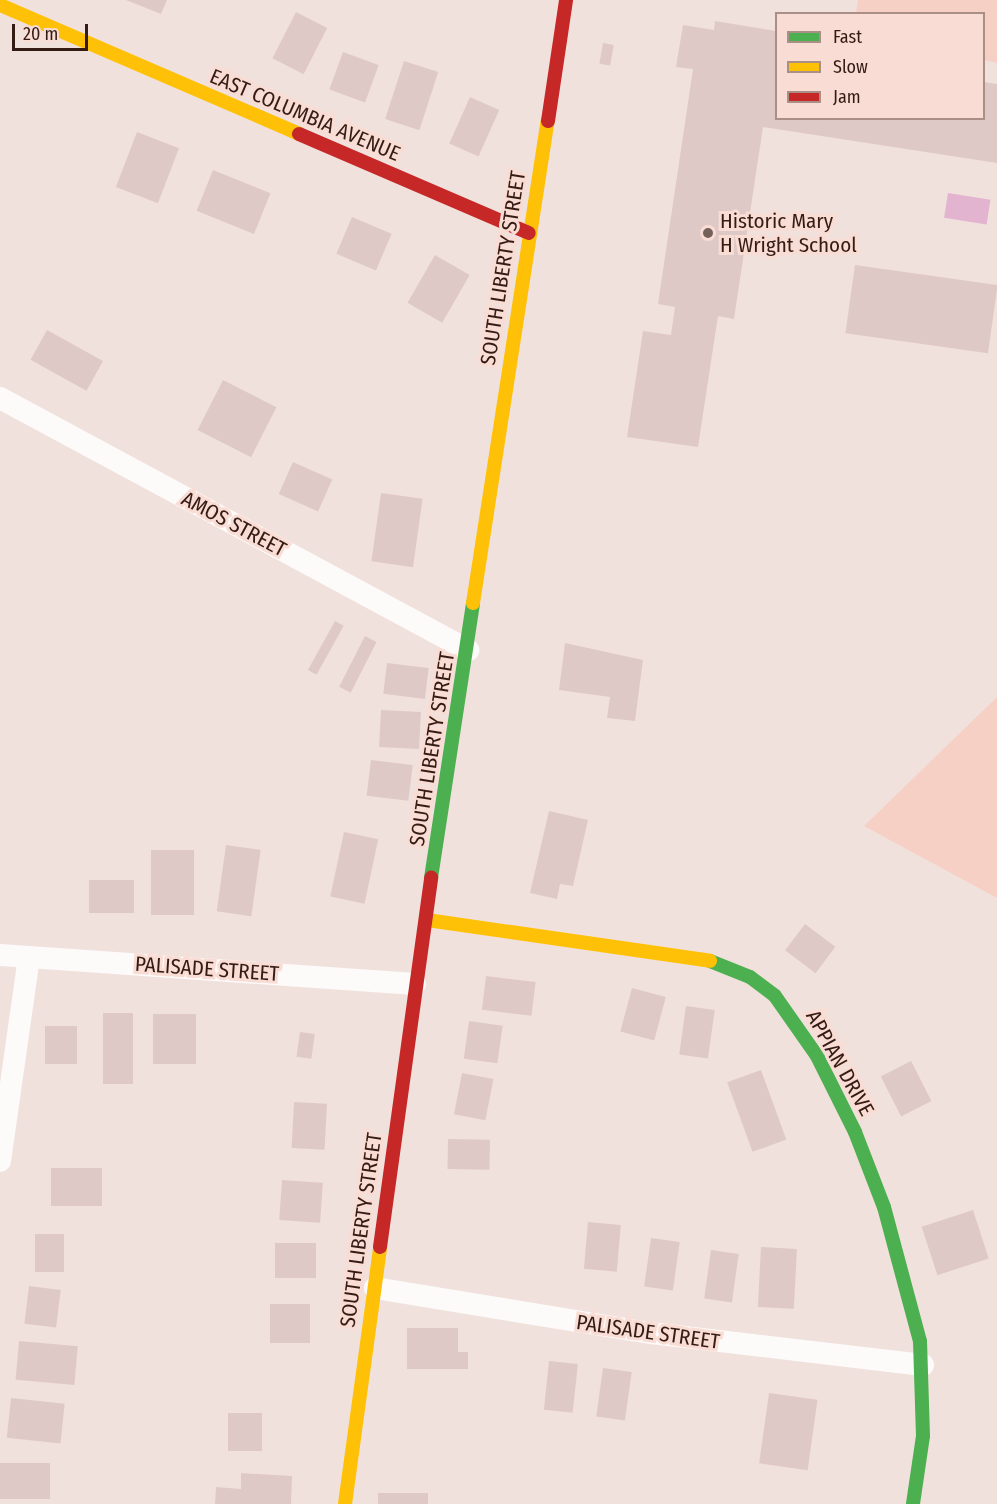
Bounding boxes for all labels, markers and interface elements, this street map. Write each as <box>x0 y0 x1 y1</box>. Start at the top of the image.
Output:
scale bar <box>15 12 92 50</box>
legend <box>775 12 985 120</box>
text: 20 m <box>23 23 58 45</box>
text: Fast <box>833 26 862 48</box>
text: Slow <box>833 56 868 78</box>
street label: EAST COLUMBIA AVENUE <box>206 63 404 167</box>
text: Jam <box>833 86 861 108</box>
street label: SOUTH LIBERTY STREET <box>475 169 531 367</box>
place label: Historic Mary H Wright School <box>720 208 857 258</box>
marker: Historic Mary H Wright School <box>701 226 715 240</box>
street label: AMOS STREET <box>177 486 291 562</box>
street label: SOUTH LIBERTY STREET <box>404 650 460 848</box>
street label: PALISADE STREET <box>134 951 280 987</box>
street label: APPIAN DRIVE <box>801 1006 879 1120</box>
street label: SOUTH LIBERTY STREET <box>335 1131 387 1329</box>
street label: PALISADE STREET <box>575 1309 721 1355</box>

